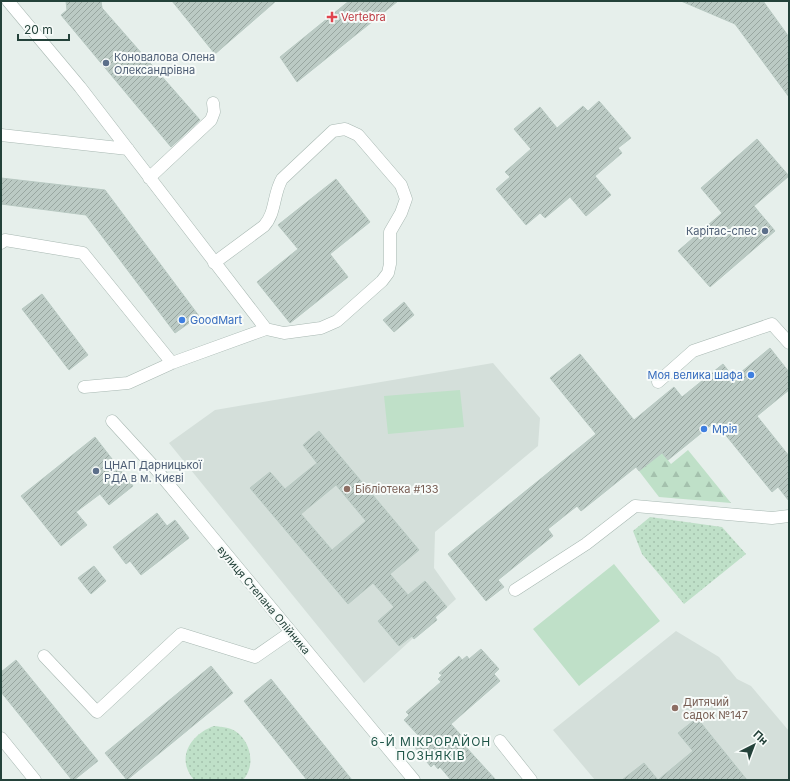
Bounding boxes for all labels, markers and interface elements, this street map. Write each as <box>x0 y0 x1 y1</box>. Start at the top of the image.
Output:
place label: Vertebra <box>341 10 386 24</box>
marker: Vertebra <box>326 11 338 23</box>
scale bar <box>18 16 69 42</box>
text: 20 m <box>24 22 53 37</box>
place label: Коновалова Олена Олександрівна <box>114 50 215 77</box>
marker: Коновалова Олена Олександрівна <box>101 58 111 68</box>
place label: Карітас-спес <box>686 224 757 238</box>
marker: Карітас-спес <box>760 226 770 236</box>
place label: GoodMart <box>190 313 243 327</box>
marker: GoodMart <box>177 315 187 325</box>
place label: Моя велика шафа <box>647 368 743 382</box>
marker: Моя велика шафа <box>746 370 756 380</box>
place label: Мрія <box>712 422 737 436</box>
marker: Мрія <box>699 424 709 434</box>
place label: ЦНАП Дарницької РДА в м. Києві <box>104 458 203 485</box>
marker: ЦНАП Дарницької РДА в м. Києві <box>91 466 101 476</box>
place label: Бібліотека #133 <box>355 482 439 496</box>
marker: Бібліотека #133 <box>342 484 352 494</box>
street label: вулиця Степана Олійника <box>214 543 314 657</box>
place label: Дитячий садок №147 <box>683 695 748 722</box>
marker: Дитячий садок №147 <box>670 703 680 713</box>
north arrow <box>734 725 774 765</box>
text: Пн <box>750 727 771 748</box>
district label: 6-Й МІКРОРАЙОН ПОЗНЯКІВ <box>371 734 491 763</box>

